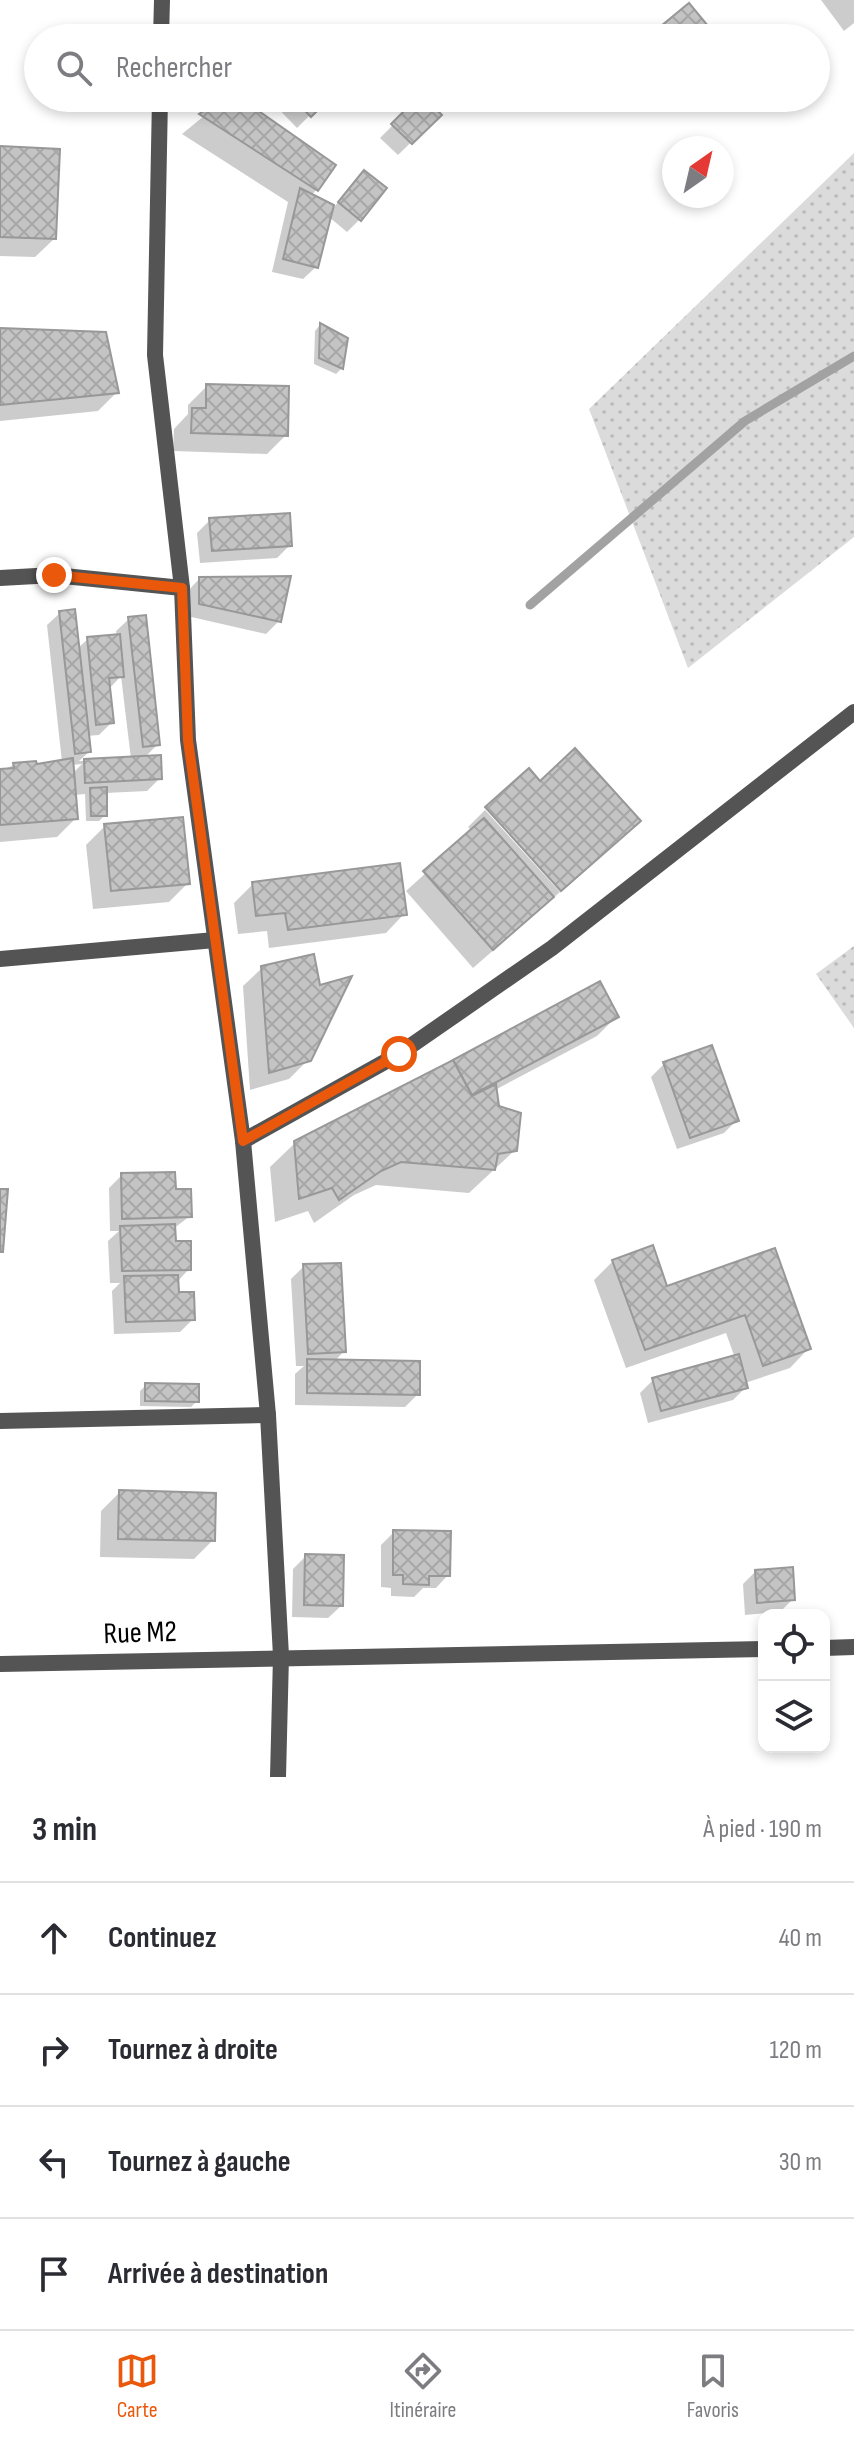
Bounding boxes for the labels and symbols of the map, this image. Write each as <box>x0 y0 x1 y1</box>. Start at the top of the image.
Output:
north arrow <box>662 136 734 208</box>
route end <box>36 557 72 593</box>
route start <box>381 1036 417 1072</box>
street label: Rue M2 <box>103 1614 177 1652</box>

